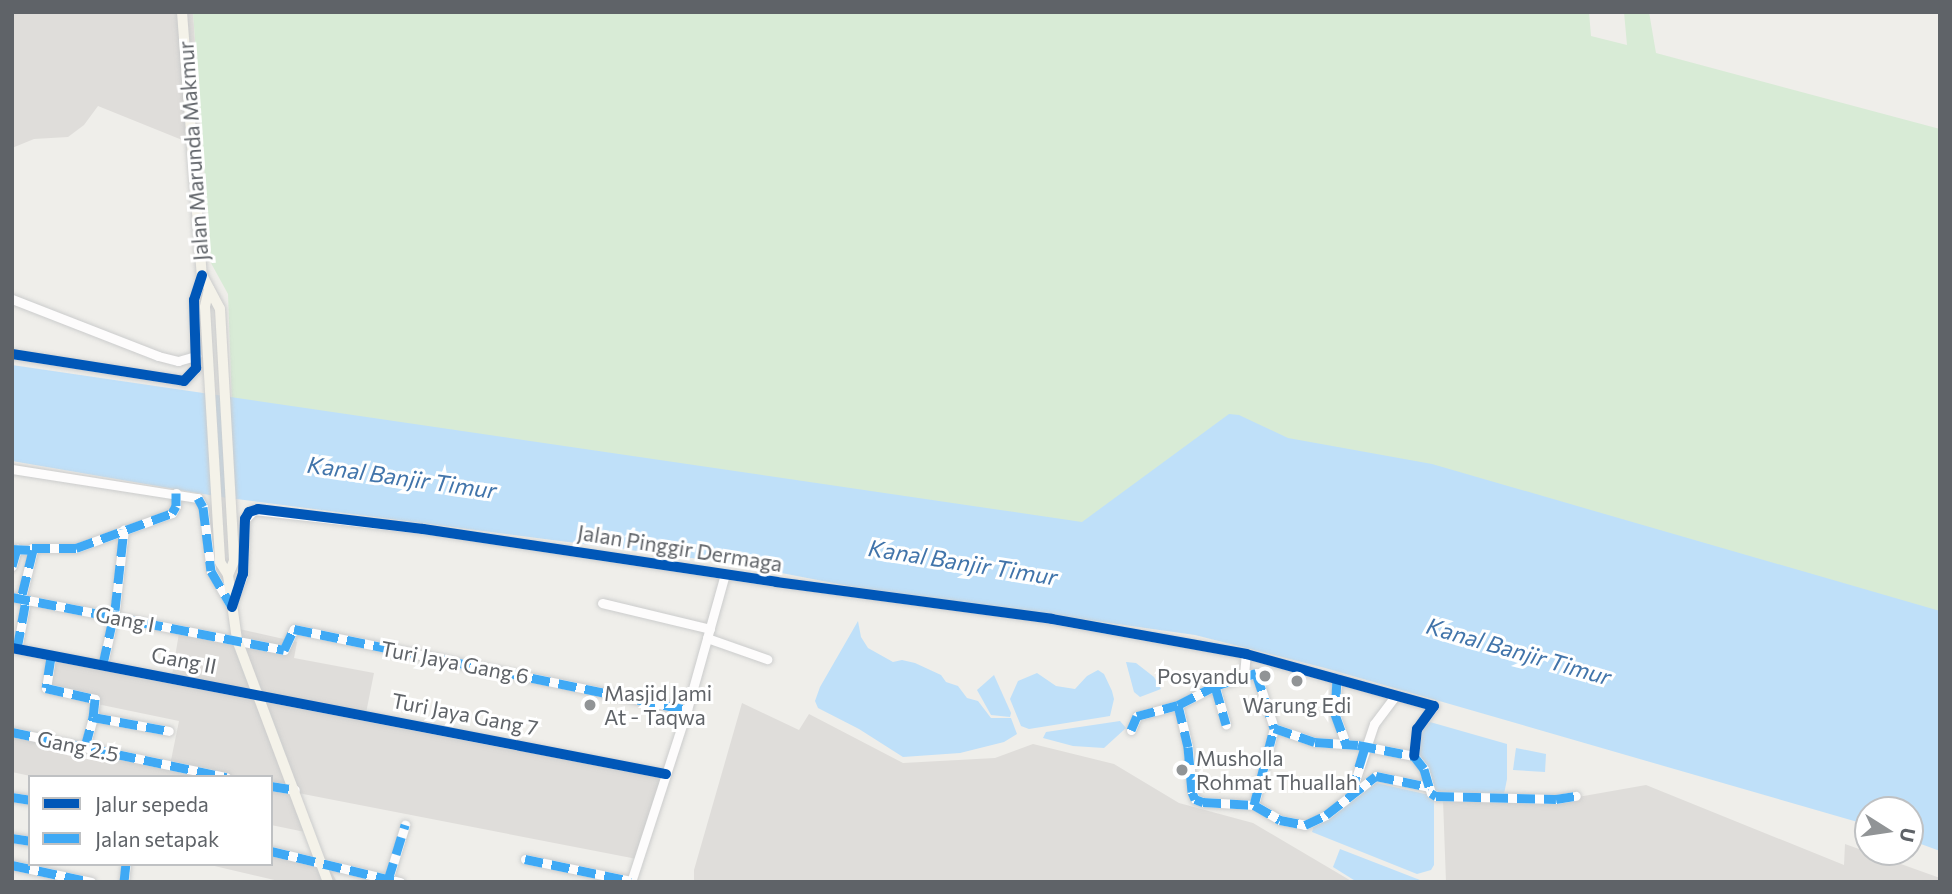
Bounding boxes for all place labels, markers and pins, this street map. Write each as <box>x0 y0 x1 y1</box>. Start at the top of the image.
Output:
place label: Posyandu <box>1157 663 1249 689</box>
marker: Posyandu <box>1255 666 1275 686</box>
marker: Warung Edi <box>1289 673 1305 689</box>
place label: Masjid Jami At - Taqwa <box>604 680 712 730</box>
place label: Warung Edi <box>1243 692 1351 718</box>
marker: Masjid Jami At - Taqwa <box>582 697 598 713</box>
place label: Musholla Rohmat Thuallah <box>1196 745 1358 795</box>
marker: Musholla Rohmat Thuallah <box>1174 762 1190 778</box>

